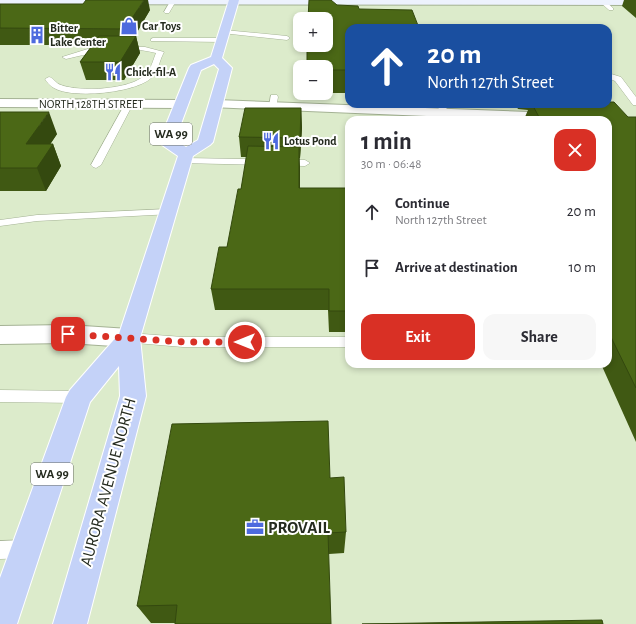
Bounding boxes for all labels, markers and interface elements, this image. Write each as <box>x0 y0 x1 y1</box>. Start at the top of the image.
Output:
map controls <box>293 12 333 100</box>
button: + <box>293 12 333 52</box>
shop icon: Car Toys <box>119 16 139 36</box>
place label: Car Toys <box>142 20 181 33</box>
place label: Bitter Lake Center <box>50 22 107 48</box>
building icon: Bitter Lake Center <box>27 25 47 45</box>
icon: ahead <box>361 40 413 92</box>
text: 20 m <box>427 41 482 69</box>
button: − <box>293 60 333 100</box>
restaurant icon: Chick-fil-A <box>103 62 123 82</box>
place label: Chick-fil-A <box>126 66 177 78</box>
text: North 127th Street <box>427 74 554 92</box>
street label: NORTH 128TH STREET <box>39 98 143 110</box>
road number: WA 99 <box>150 123 192 145</box>
button: close <box>554 129 596 171</box>
text: 1 min <box>361 130 412 154</box>
restaurant icon: Lotus Pond <box>261 131 281 151</box>
place label: Lotus Pond <box>284 135 337 147</box>
text: 30 m · 06:48 <box>361 158 421 171</box>
text: Continue <box>395 196 450 211</box>
icon: ahead <box>361 201 383 223</box>
text: 20 m <box>567 204 596 219</box>
text: North 127th Street <box>395 214 487 227</box>
icon: arrive <box>361 257 383 279</box>
text: Arrive at destination <box>395 260 518 275</box>
text: 10 m <box>568 260 596 275</box>
button: Exit <box>361 314 475 360</box>
button: Share <box>483 314 596 360</box>
pin <box>51 317 85 351</box>
position arrow <box>224 321 266 363</box>
icon: arrive <box>57 323 79 345</box>
street label: AURORA AVENUE NORTH <box>77 396 139 568</box>
road number: WA 99 <box>31 463 73 485</box>
office icon: PROVAIL <box>245 517 265 537</box>
place label: PROVAIL <box>268 519 330 536</box>

